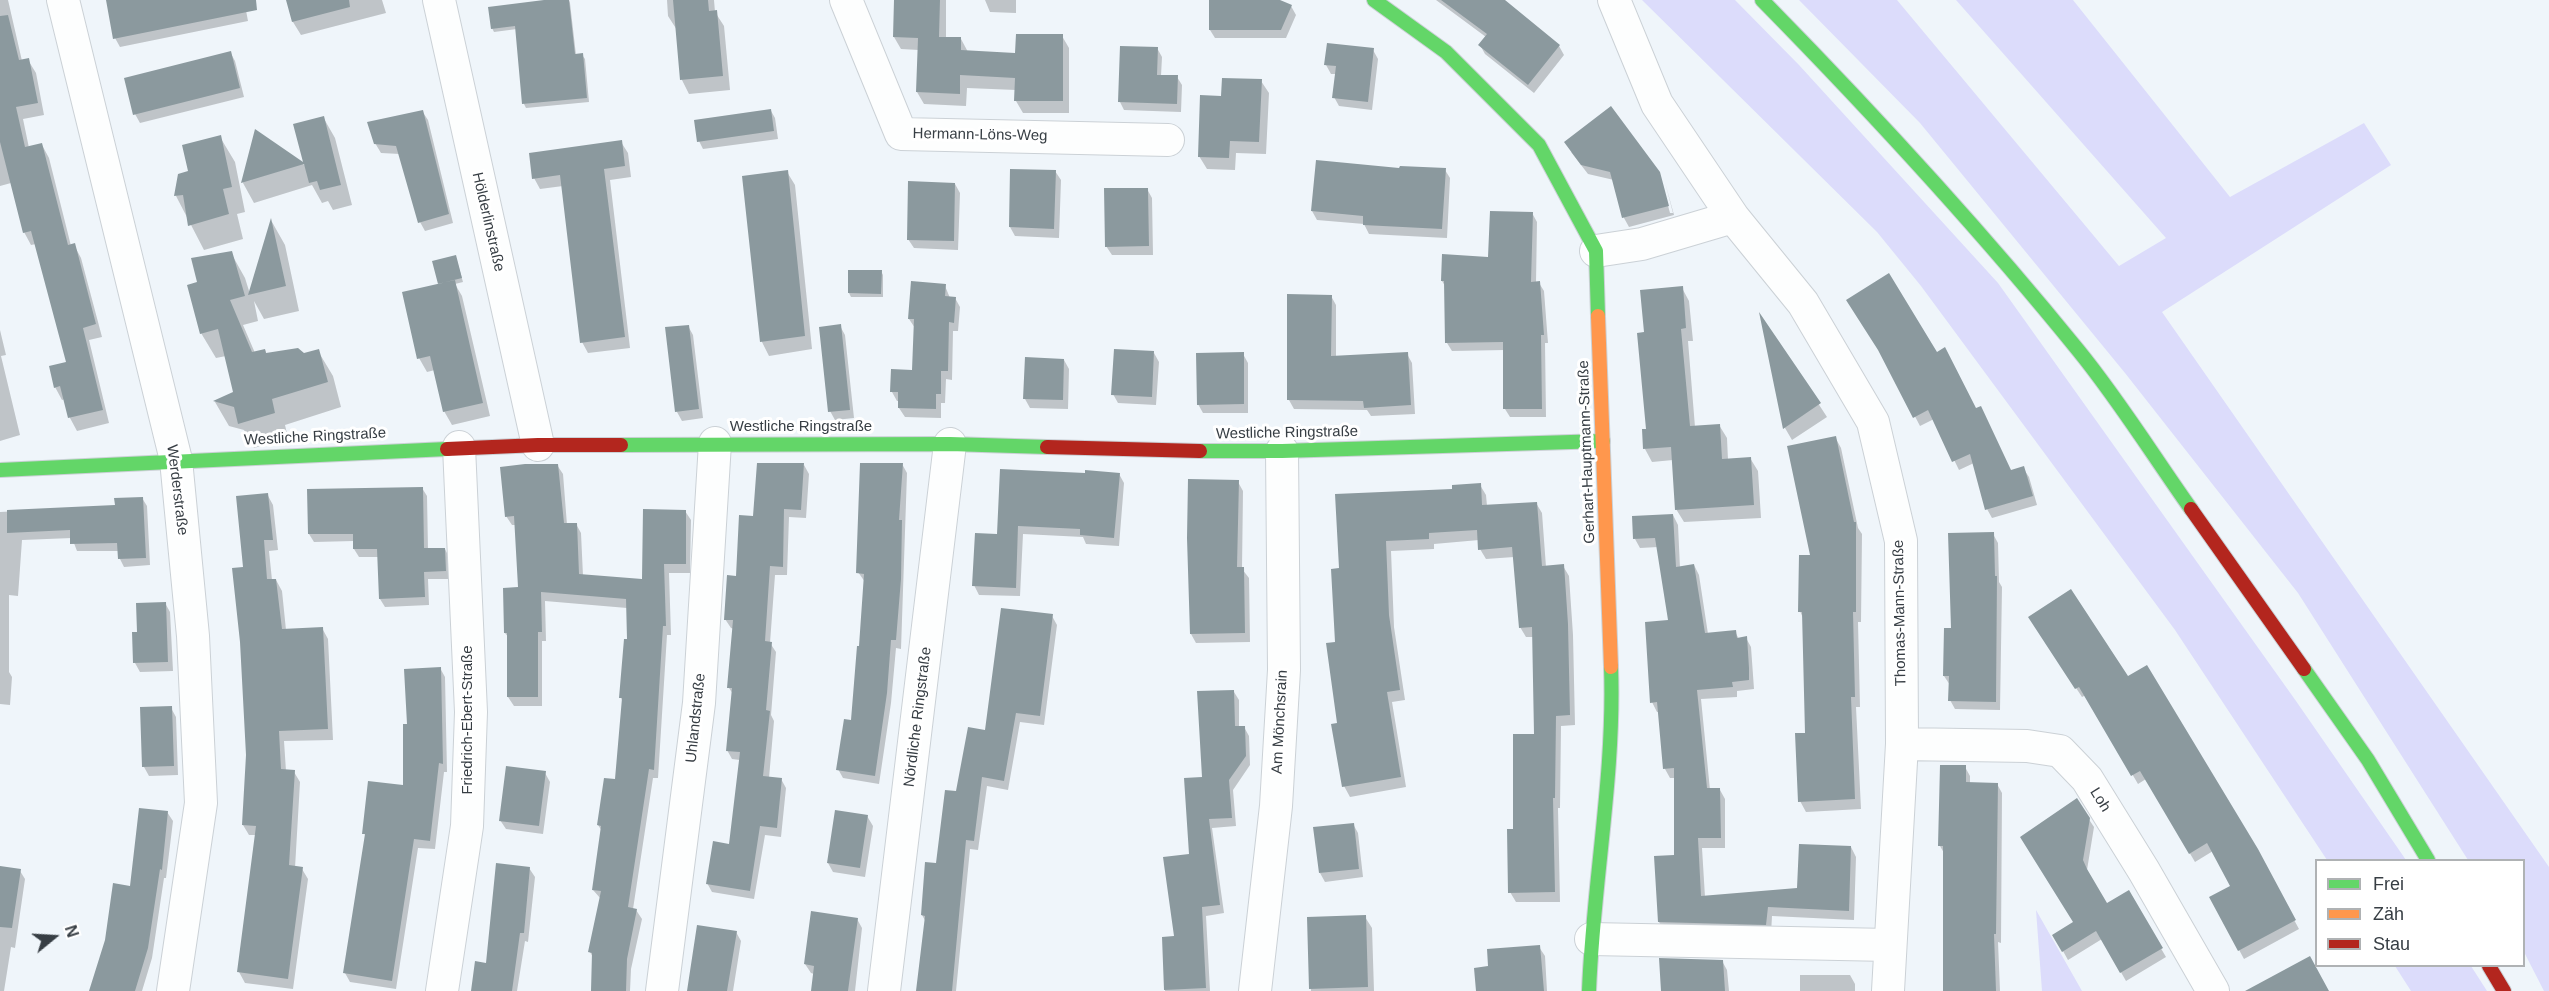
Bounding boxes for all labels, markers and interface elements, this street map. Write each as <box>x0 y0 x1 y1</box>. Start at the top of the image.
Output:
street label: Hermann-Löns-Weg <box>912 125 1048 145</box>
street label: Hölderlinstraße <box>468 170 508 274</box>
street label: Gerhart-Hauptmann-Straße <box>1575 360 1599 544</box>
street label: Westliche Ringstraße <box>730 418 872 436</box>
street label: Westliche Ringstraße <box>1216 423 1358 443</box>
street label: Westliche Ringstraße <box>243 424 387 450</box>
street label: Werderstraße <box>162 444 192 536</box>
street label: Thomas-Mann-Straße <box>1890 539 1910 687</box>
street label: Friedrich-Ebert-Straße <box>459 645 477 795</box>
street label: Nördliche Ringstraße <box>900 646 936 788</box>
street label: Am Mönchsrain <box>1268 669 1292 775</box>
street label: Uhlandstraße <box>682 672 710 764</box>
street label: Loh <box>2086 785 2114 815</box>
legend <box>2315 859 2525 967</box>
text: Frei <box>2373 874 2404 894</box>
text: Zäh <box>2373 904 2404 924</box>
north arrow <box>24 907 84 967</box>
text: N <box>62 923 81 939</box>
text: Stau <box>2373 934 2410 954</box>

